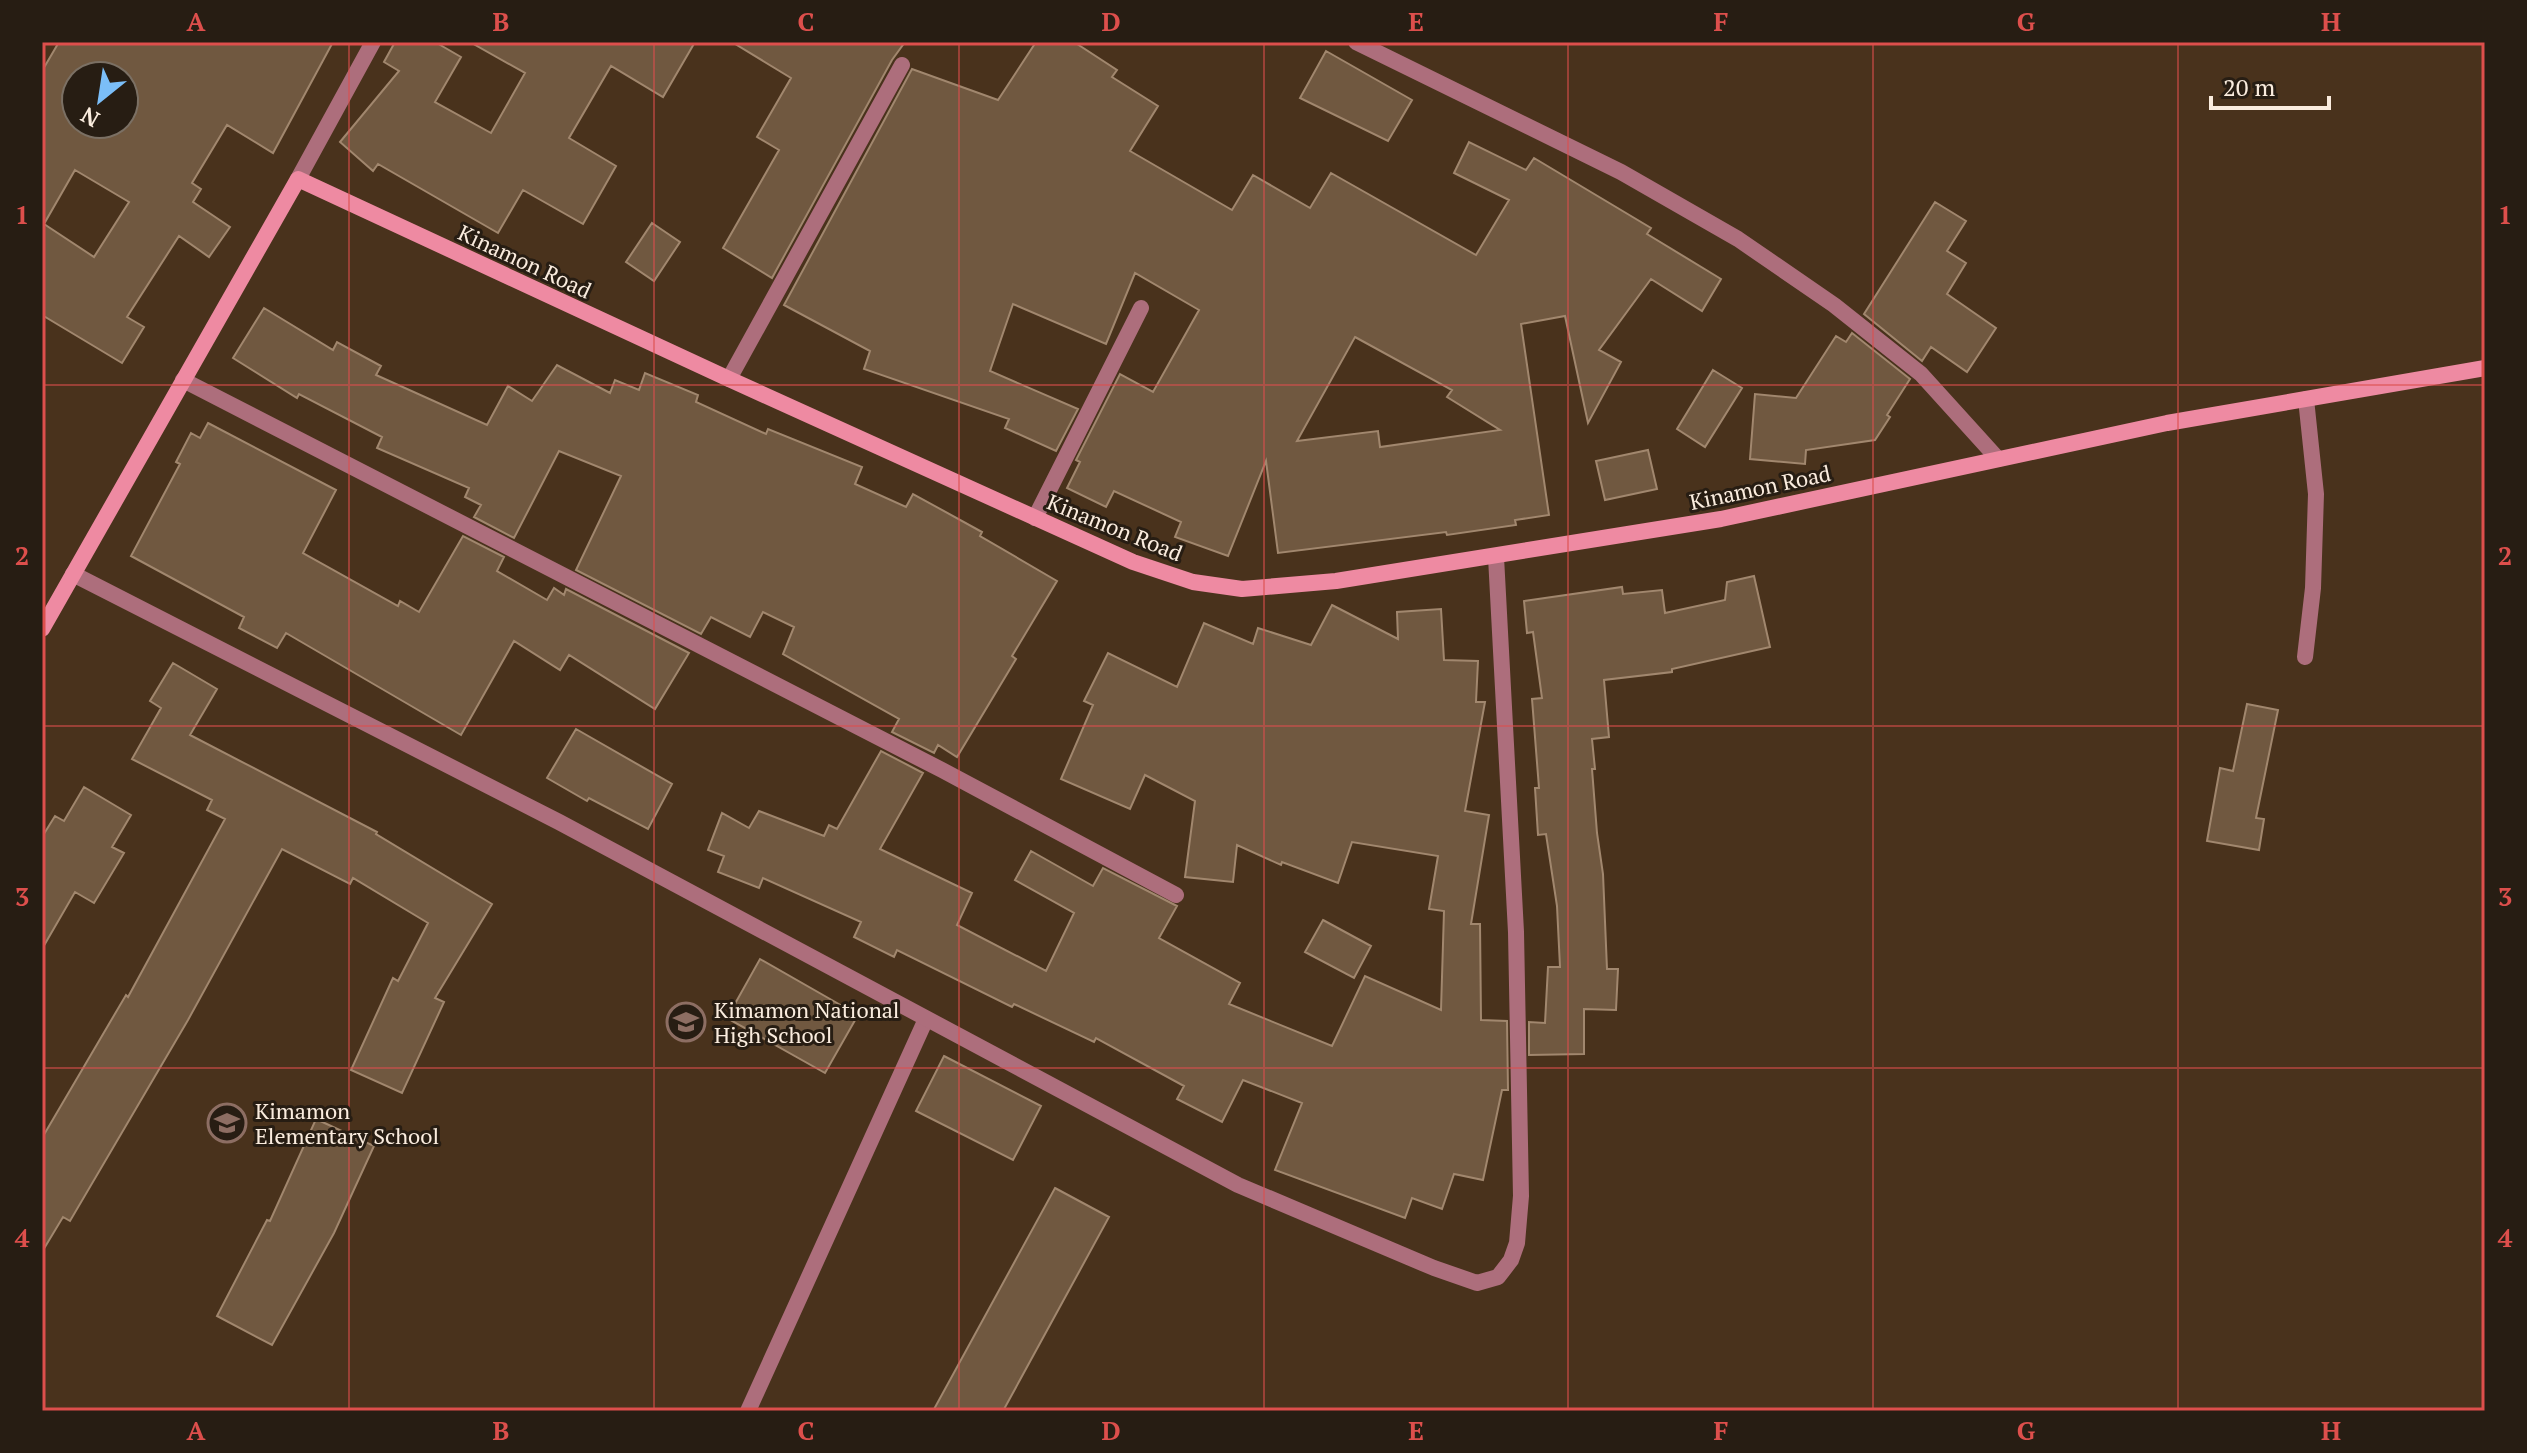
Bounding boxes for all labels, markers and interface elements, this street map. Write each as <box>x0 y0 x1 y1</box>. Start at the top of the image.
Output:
text: A <box>187 4 206 38</box>
text: B <box>493 4 509 38</box>
text: C <box>798 4 814 38</box>
text: D <box>1101 4 1121 38</box>
text: E <box>1408 4 1424 38</box>
text: F <box>1714 4 1729 38</box>
text: G <box>2017 4 2036 38</box>
text: H <box>2321 4 2341 38</box>
north arrow <box>60 60 140 140</box>
scale bar <box>2211 60 2329 110</box>
text: 20 m <box>2223 71 2275 103</box>
text: N <box>75 101 104 134</box>
text: 1 <box>15 197 29 231</box>
text: 1 <box>2498 197 2512 231</box>
street label: Kinamon Road <box>454 217 596 305</box>
street label: Kinamon Road <box>1687 458 1833 516</box>
street label: Kinamon Road <box>1043 487 1187 567</box>
text: 2 <box>15 538 29 572</box>
text: 2 <box>2498 538 2512 572</box>
text: 3 <box>15 879 29 913</box>
text: 3 <box>2498 879 2512 913</box>
place label: Kimamon National High School <box>714 995 899 1049</box>
school or university icon: Kimamon National High School <box>665 1001 707 1043</box>
place label: Kimamon Elementary School <box>255 1096 439 1150</box>
school or university icon: Kimamon Elementary School <box>206 1102 248 1144</box>
text: 4 <box>15 1220 30 1254</box>
text: 4 <box>2498 1220 2513 1254</box>
text: A <box>187 1413 206 1447</box>
text: B <box>493 1413 509 1447</box>
text: C <box>798 1413 814 1447</box>
text: D <box>1101 1413 1121 1447</box>
text: E <box>1408 1413 1424 1447</box>
text: F <box>1714 1413 1729 1447</box>
text: G <box>2017 1413 2036 1447</box>
text: H <box>2321 1413 2341 1447</box>

